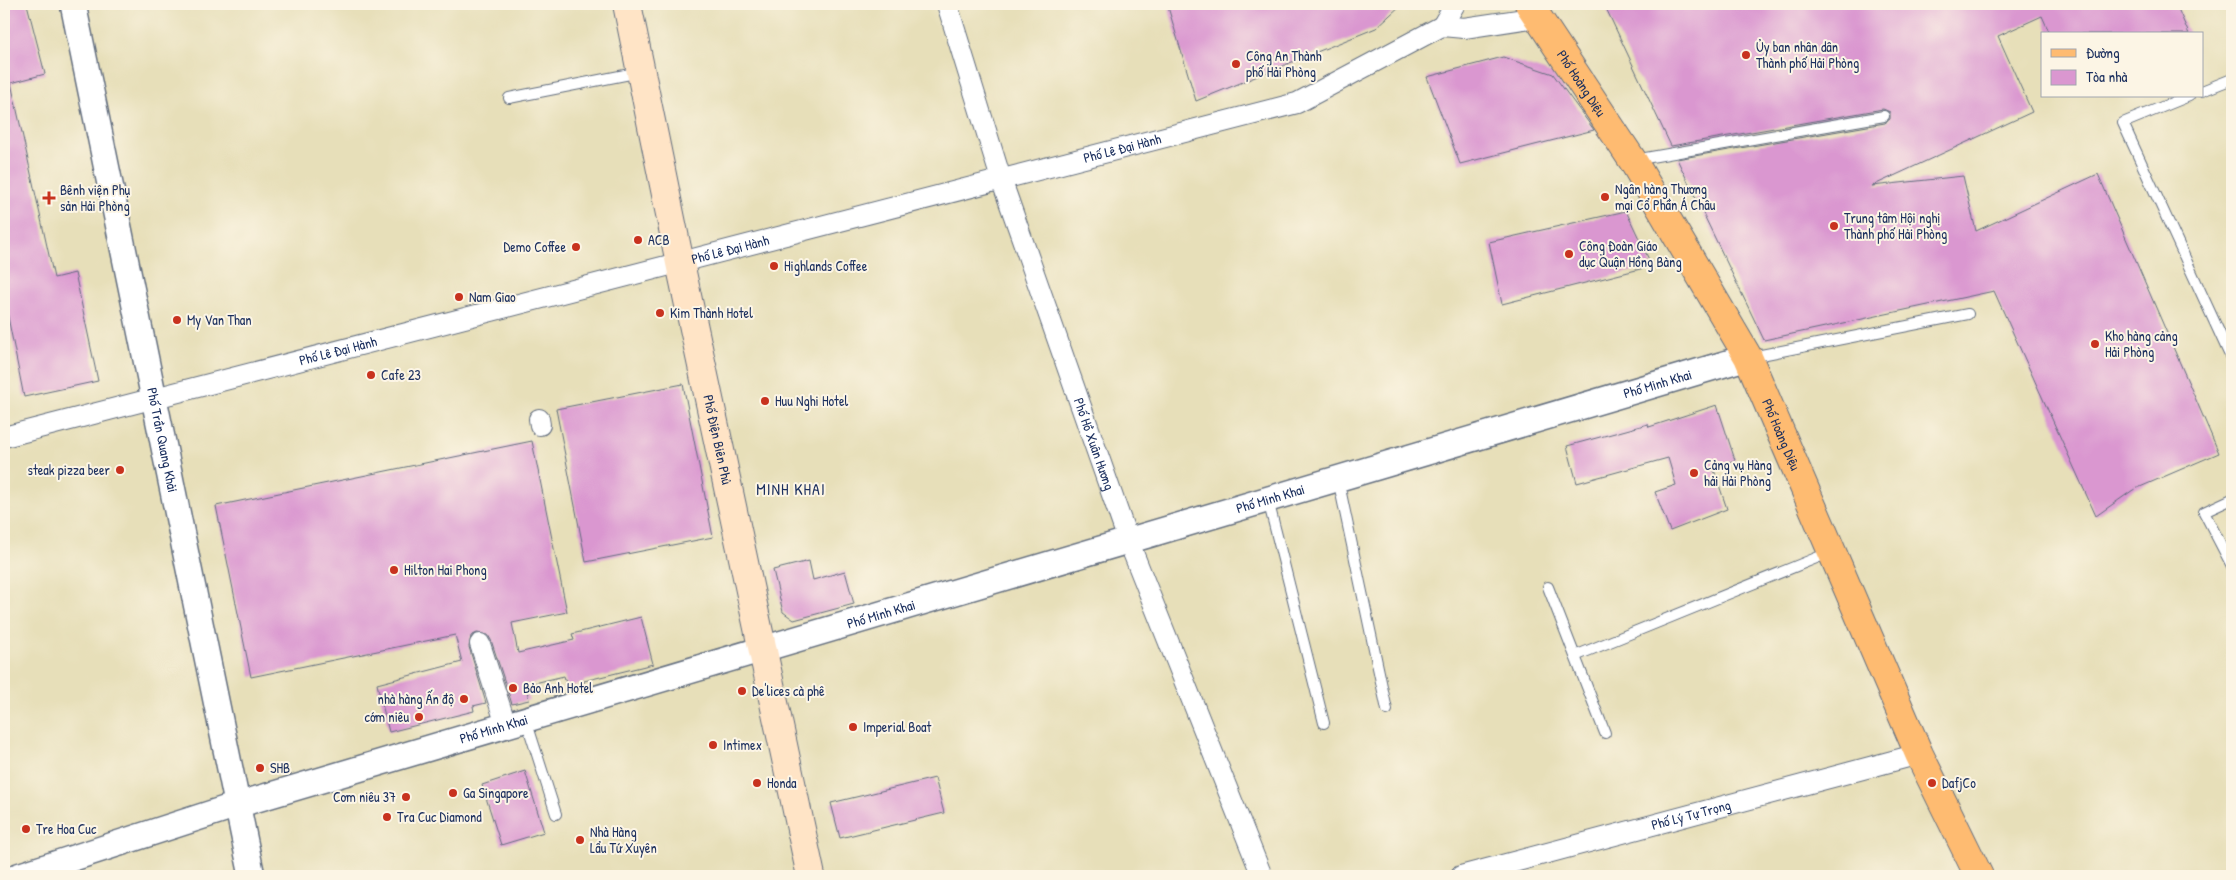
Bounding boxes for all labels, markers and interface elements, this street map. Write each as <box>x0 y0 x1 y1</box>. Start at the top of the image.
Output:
legend <box>2041 32 2204 98</box>
place label: Ủy ban nhân dân Thành phố Hải Phòng <box>1756 37 1859 73</box>
text: Đường <box>2086 42 2120 63</box>
place label: Công An Thành phố Hải Phòng <box>1246 46 1322 82</box>
street label: Phố Hoàng Diệu <box>1553 46 1611 120</box>
marker: Ủy ban nhân dân Thành phố Hải Phòng <box>1740 49 1752 61</box>
marker: Công An Thành phố Hải Phòng <box>1230 58 1242 70</box>
text: Tòa nhà <box>2086 66 2127 87</box>
street label: Phố Lê Đại Hành <box>1081 128 1163 167</box>
place label: Ngân hàng Thương mại Cổ Phần Á Châu <box>1615 179 1716 214</box>
place label: Bênh viện Phụ sản Hải Phòng <box>60 180 131 216</box>
marker: Bênh viện Phụ sản Hải Phòng <box>42 191 56 205</box>
marker: Ngân hàng Thương mại Cổ Phần Á Châu <box>1599 191 1611 203</box>
place label: Trung tâm Hội nghị Thành phố Hải Phòng <box>1844 208 1947 244</box>
marker: Trung tâm Hội nghị Thành phố Hải Phòng <box>1828 220 1840 232</box>
place label: ACB <box>648 230 670 249</box>
street label: Phố Lê Đại Hành <box>689 230 771 268</box>
marker: ACB <box>632 234 644 246</box>
place label: Công Đoàn Giáo dục Quận Hồng Bàng <box>1579 236 1682 272</box>
place label: Demo Coffee <box>504 237 566 256</box>
marker: Demo Coffee <box>570 241 582 253</box>
marker: Công Đoàn Giáo dục Quận Hồng Bàng <box>1563 248 1575 260</box>
place label: Highlands Coffee <box>784 256 868 276</box>
marker: Highlands Coffee <box>768 260 780 272</box>
place label: Nam Giao <box>469 287 516 306</box>
marker: Nam Giao <box>453 291 465 303</box>
place label: Kim Thành Hotel <box>670 303 753 322</box>
marker: Kim Thành Hotel <box>654 307 666 319</box>
place label: My Van Than <box>187 310 252 330</box>
marker: My Van Than <box>171 314 183 326</box>
place label: Kho hàng cảng Hải Phòng <box>2105 326 2178 362</box>
street label: Phố Lê Đại Hành <box>297 331 379 369</box>
marker: Kho hàng cảng Hải Phòng <box>2089 338 2101 350</box>
street label: Phố Minh Khai <box>1621 364 1694 402</box>
place label: Cafe 23 <box>381 365 421 384</box>
marker: Cafe 23 <box>365 369 377 381</box>
street label: Phố Trần Quang Khải <box>143 386 183 494</box>
place label: Huu Nghi Hotel <box>775 391 848 411</box>
street label: Phố Điện Biên Phủ <box>699 393 737 486</box>
marker: Huu Nghi Hotel <box>759 395 771 407</box>
street label: Phố Hồ Xuân Hương <box>1070 395 1120 493</box>
street label: Phố Hoàng Diệu <box>1758 396 1806 473</box>
place label: Cảng vụ Hàng hải Hải Phòng <box>1704 455 1772 491</box>
place label: steak pizza beer <box>28 460 111 480</box>
marker: steak pizza beer <box>114 464 126 476</box>
marker: Cảng vụ Hàng hải Hải Phòng <box>1688 467 1700 479</box>
district label: MINH KHAI <box>756 478 826 500</box>
street label: Phố Minh Khai <box>1234 479 1307 517</box>
place label: Hilton Hai Phong <box>404 560 487 580</box>
marker: Hilton Hai Phong <box>388 564 400 576</box>
street label: Phố Minh Khai <box>845 594 917 633</box>
place label: Bảo Anh Hotel <box>523 678 593 697</box>
place label: De'lices cà phê <box>752 681 825 701</box>
marker: Bảo Anh Hotel <box>507 682 519 694</box>
marker: De'lices cà phê <box>736 685 748 697</box>
place label: nhà hàng Ấn độ <box>378 689 454 709</box>
marker: nhà hàng Ấn độ <box>458 693 470 705</box>
place label: cớm niêu <box>365 707 409 726</box>
street label: Phố Minh Khai <box>457 709 530 748</box>
marker: cớm niêu <box>413 711 425 723</box>
place label: Imperial Boat <box>863 717 932 737</box>
marker: Imperial Boat <box>847 721 859 733</box>
place label: Intimex <box>723 735 762 754</box>
marker: Intimex <box>707 739 719 751</box>
place label: SHB <box>270 758 290 777</box>
marker: SHB <box>254 762 266 774</box>
place label: Honda <box>767 773 797 792</box>
place label: DafjCo <box>1942 773 1976 793</box>
marker: Honda <box>751 777 763 789</box>
marker: DafjCo <box>1926 777 1938 789</box>
place label: Ga Singapore <box>463 783 529 803</box>
place label: Cơm niêu 37 <box>333 787 396 806</box>
marker: Ga Singapore <box>447 787 459 799</box>
marker: Cơm niêu 37 <box>400 791 412 803</box>
street label: Phố Lý Tự Trọng <box>1649 795 1733 834</box>
place label: Tra Cuc Diamond <box>397 807 482 826</box>
marker: Tra Cuc Diamond <box>381 811 393 823</box>
place label: Tre Hoa Cuc <box>36 819 97 838</box>
place label: Nhà Hàng Lẩu Tứ Xuyên <box>590 822 657 858</box>
marker: Tre Hoa Cuc <box>20 823 32 835</box>
marker: Nhà Hàng Lẩu Tứ Xuyên <box>574 834 586 846</box>

